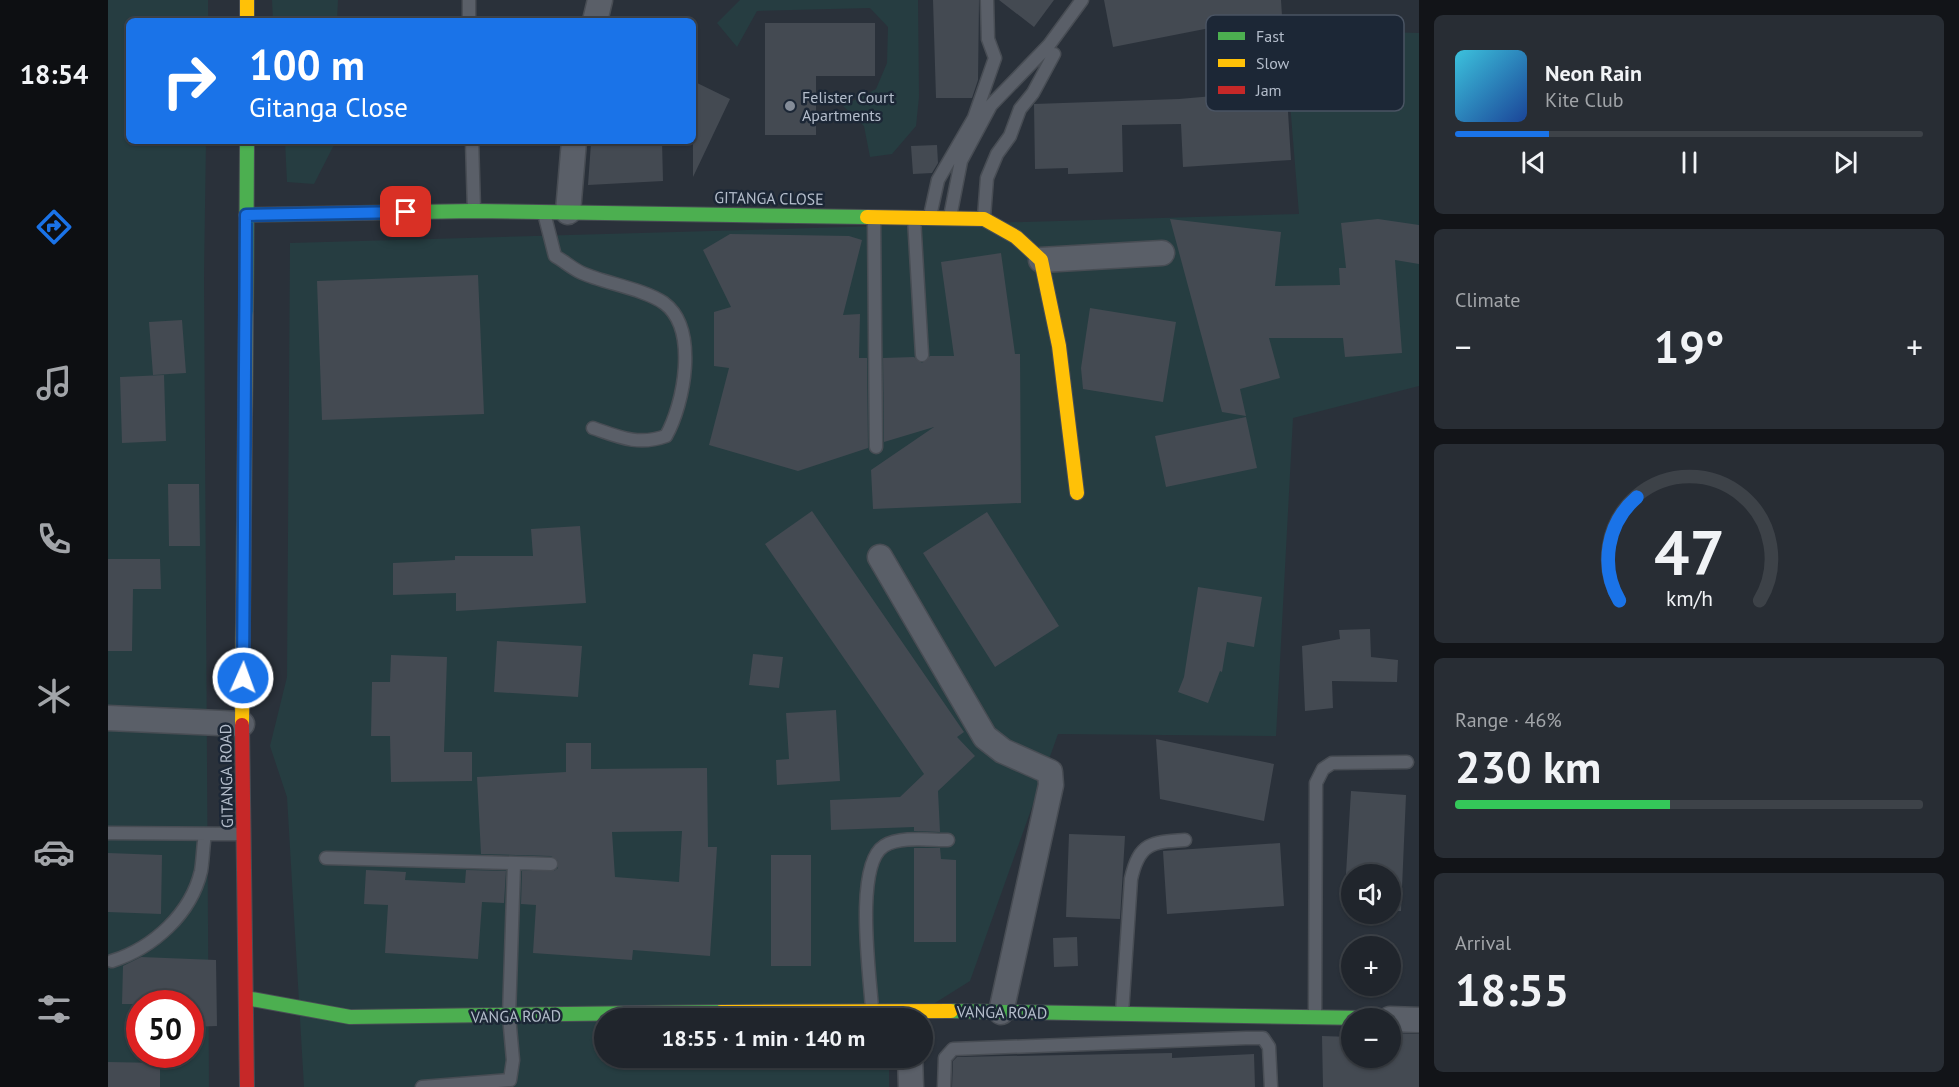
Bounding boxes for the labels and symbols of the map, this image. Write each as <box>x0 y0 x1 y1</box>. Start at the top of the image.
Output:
legend <box>1206 15 1404 111</box>
text: Fast <box>1256 26 1285 46</box>
text: Slow <box>1256 53 1290 73</box>
text: Jam <box>1255 80 1282 100</box>
place label: Felister Court Apartments <box>802 87 895 125</box>
marker: Felister Court Apartments <box>783 99 797 113</box>
pin <box>380 186 431 237</box>
street label: GITANGA CLOSE <box>714 187 824 209</box>
position arrow <box>211 646 275 710</box>
street label: GITANGA ROAD <box>215 724 237 828</box>
speed limit sign: 50 <box>126 990 204 1068</box>
street label: VANGA ROAD <box>956 1001 1047 1023</box>
street label: VANGA ROAD <box>470 1005 561 1027</box>

